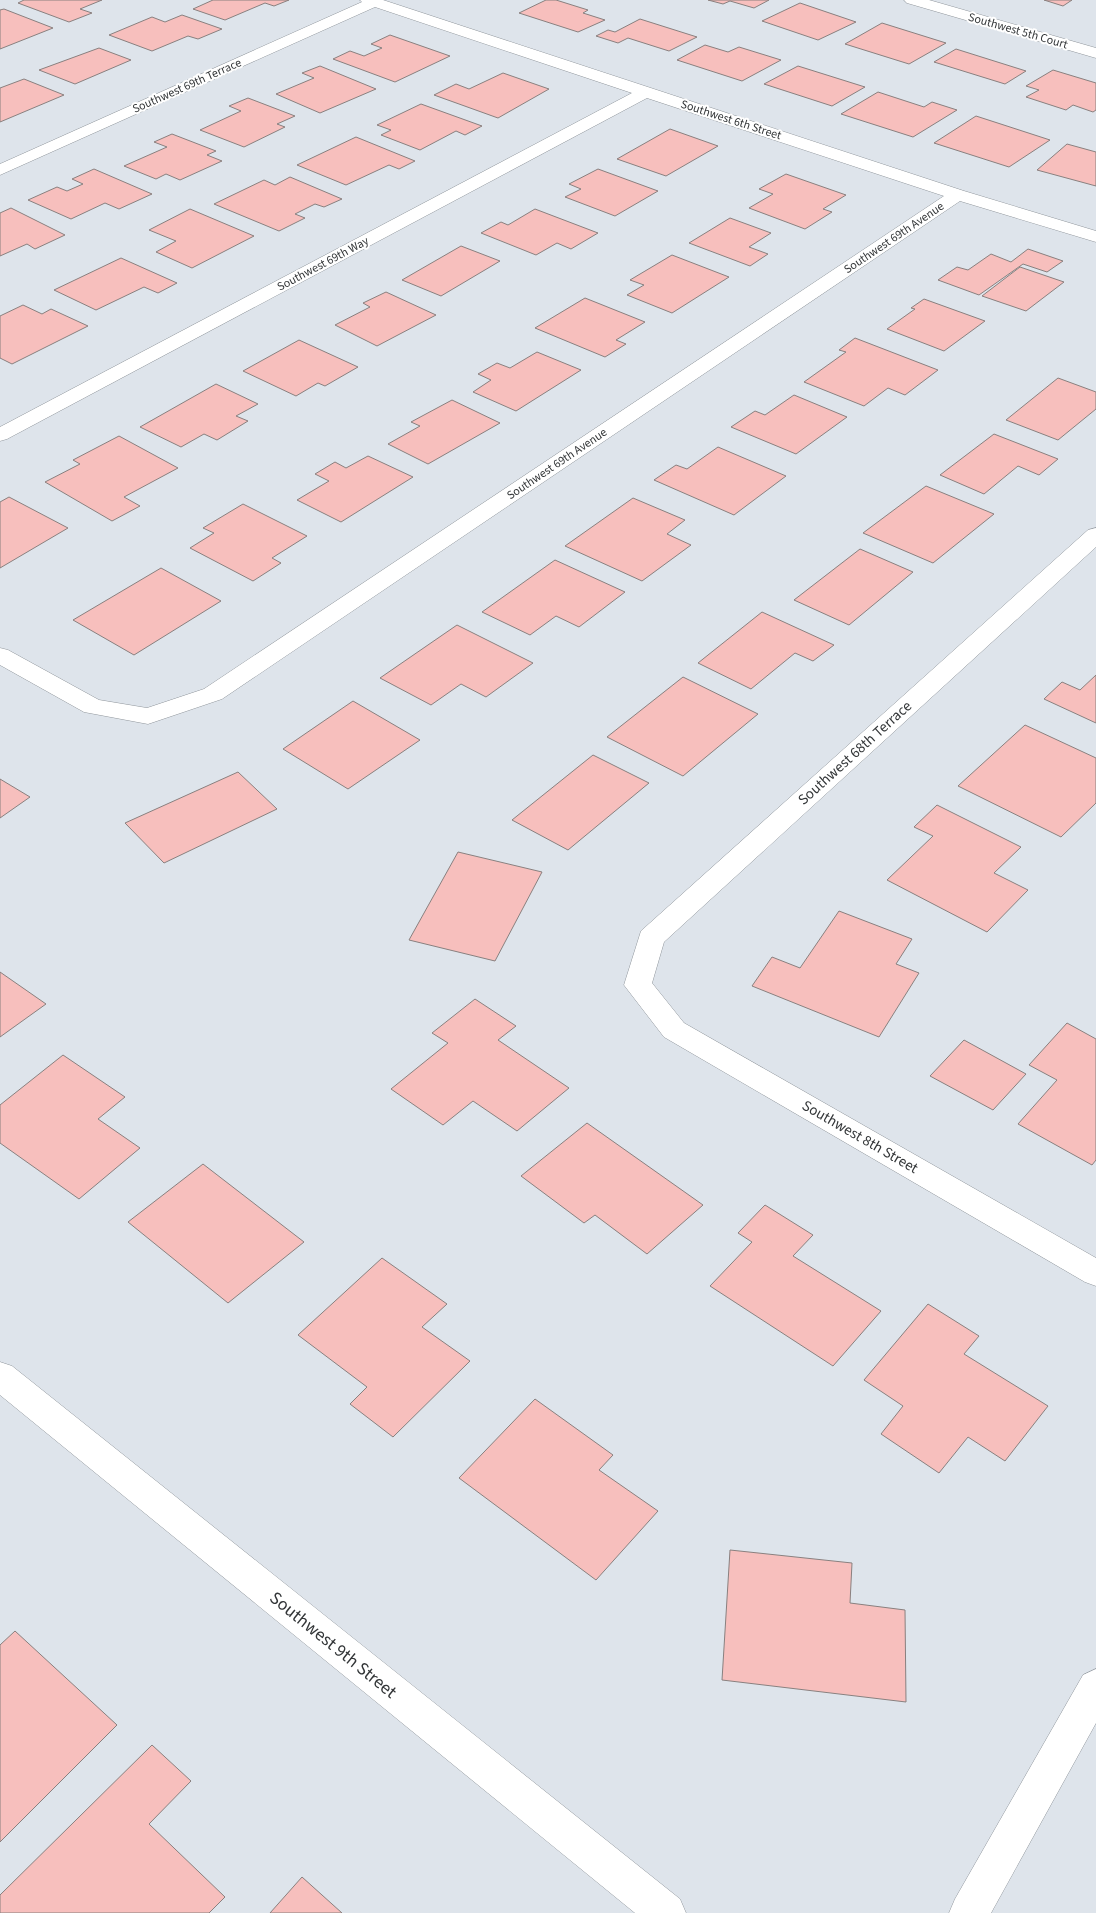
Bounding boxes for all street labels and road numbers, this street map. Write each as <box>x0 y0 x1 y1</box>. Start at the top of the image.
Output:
street label: Southwest 5th Court <box>966 9 1070 53</box>
street label: Southwest 69th Terrace <box>130 54 244 118</box>
street label: Southwest 6th Street <box>679 96 783 144</box>
street label: Southwest 69th Avenue <box>840 198 948 278</box>
street label: Southwest 69th Way <box>274 232 372 295</box>
street label: Southwest 69th Avenue <box>503 424 611 504</box>
street label: Southwest 68th Terrace <box>793 696 917 810</box>
street label: Southwest 8th Street <box>798 1095 922 1179</box>
street label: Southwest 9th Street <box>264 1586 402 1704</box>

